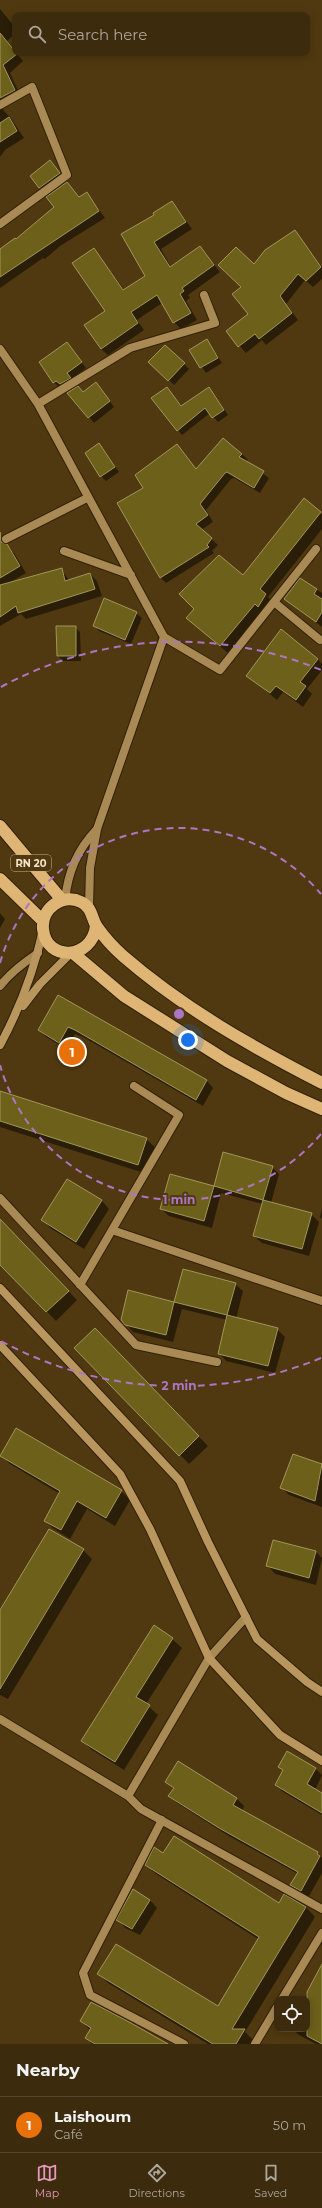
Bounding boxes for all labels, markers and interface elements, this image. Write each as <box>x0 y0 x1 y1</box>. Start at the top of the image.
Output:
search box <box>12 12 310 56</box>
icon: search <box>26 23 48 45</box>
text: Search here <box>58 25 147 44</box>
road number: RN 20 <box>11 855 51 871</box>
centre of rings <box>172 1007 186 1021</box>
your location <box>178 1030 198 1050</box>
pin: 1 <box>59 1037 85 1067</box>
text: 1 min <box>163 1192 195 1207</box>
text: 2 min <box>162 1378 196 1393</box>
map controls <box>274 1996 310 2032</box>
button: locate <box>274 1996 310 2032</box>
text: Nearby <box>16 2060 80 2080</box>
text: Laishoum <box>54 2107 131 2126</box>
text: 1 <box>26 2117 32 2133</box>
text: 50 m <box>273 2117 306 2133</box>
text: Café <box>54 2126 83 2142</box>
tab: Map <box>35 2162 59 2200</box>
tab: Directions <box>129 2162 185 2200</box>
tab: Saved <box>254 2162 287 2200</box>

